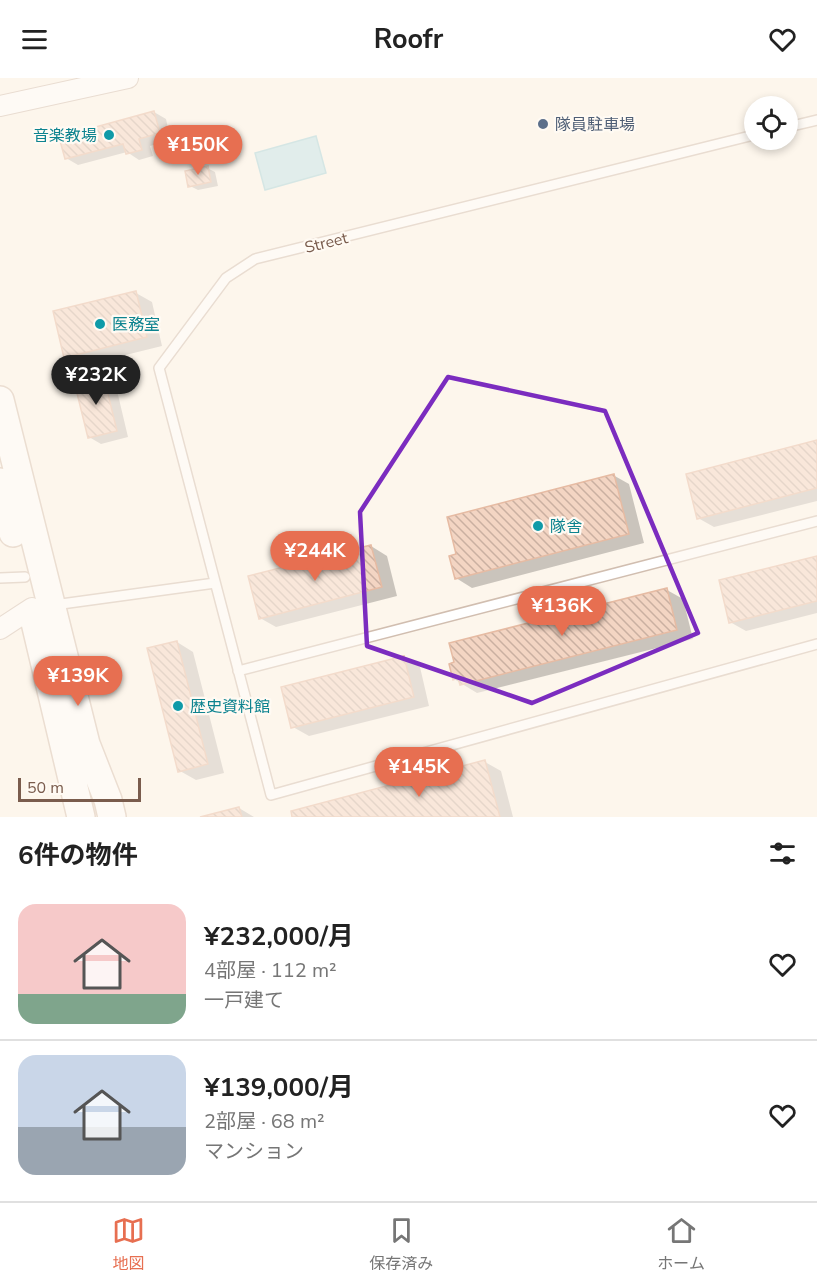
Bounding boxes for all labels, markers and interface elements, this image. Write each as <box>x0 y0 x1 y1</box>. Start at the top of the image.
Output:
text: Roofr <box>374 21 443 58</box>
icon: menu <box>18 23 51 56</box>
icon: heart <box>766 23 799 56</box>
map controls <box>744 96 798 150</box>
button: locate <box>744 96 798 150</box>
place label: 隊員駐車場 <box>555 114 635 136</box>
marker: 隊員駐車場 <box>536 117 550 131</box>
place label: 音楽教場 <box>33 125 97 147</box>
pin: ¥150K <box>156 125 240 176</box>
marker: 音楽教場 <box>102 128 116 142</box>
text: ¥150K <box>167 131 229 158</box>
street label: Street <box>302 227 350 259</box>
place label: 医務室 <box>112 314 160 336</box>
marker: 医務室 <box>93 317 107 331</box>
pin: ¥232K <box>54 355 138 406</box>
text: ¥232K <box>65 361 127 388</box>
place label: 隊舎 <box>550 516 582 538</box>
marker: 隊舎 <box>531 519 545 533</box>
pin: ¥244K <box>273 531 357 582</box>
text: ¥244K <box>284 537 346 564</box>
pin: ¥136K <box>520 586 604 637</box>
text: ¥136K <box>531 592 593 619</box>
pin: ¥139K <box>36 656 120 707</box>
text: ¥139K <box>47 662 109 689</box>
place label: 歴史資料館 <box>190 696 270 718</box>
marker: 歴史資料館 <box>171 699 185 713</box>
pin: ¥145K <box>377 747 461 798</box>
text: ¥145K <box>388 753 450 780</box>
scale bar <box>18 775 141 802</box>
text: 50 m <box>27 777 64 799</box>
icon: filters <box>766 837 799 870</box>
text: 6件の物件 <box>18 838 138 873</box>
text: ¥232,000/月 <box>204 919 354 954</box>
icon: home <box>66 928 138 1000</box>
icon: heart <box>766 948 799 981</box>
text: 4部屋 · 112 m² <box>204 957 337 984</box>
text: 一戸建て <box>204 987 284 1014</box>
text: ¥139,000/月 <box>204 1070 354 1105</box>
icon: home <box>66 1079 138 1151</box>
icon: heart <box>766 1099 799 1132</box>
text: 2部屋 · 68 m² <box>204 1108 325 1135</box>
text: マンション <box>204 1138 304 1165</box>
tab: 地図 <box>112 1214 145 1275</box>
tab: 保存済み <box>369 1214 433 1275</box>
tab: ホーム <box>657 1214 705 1275</box>

